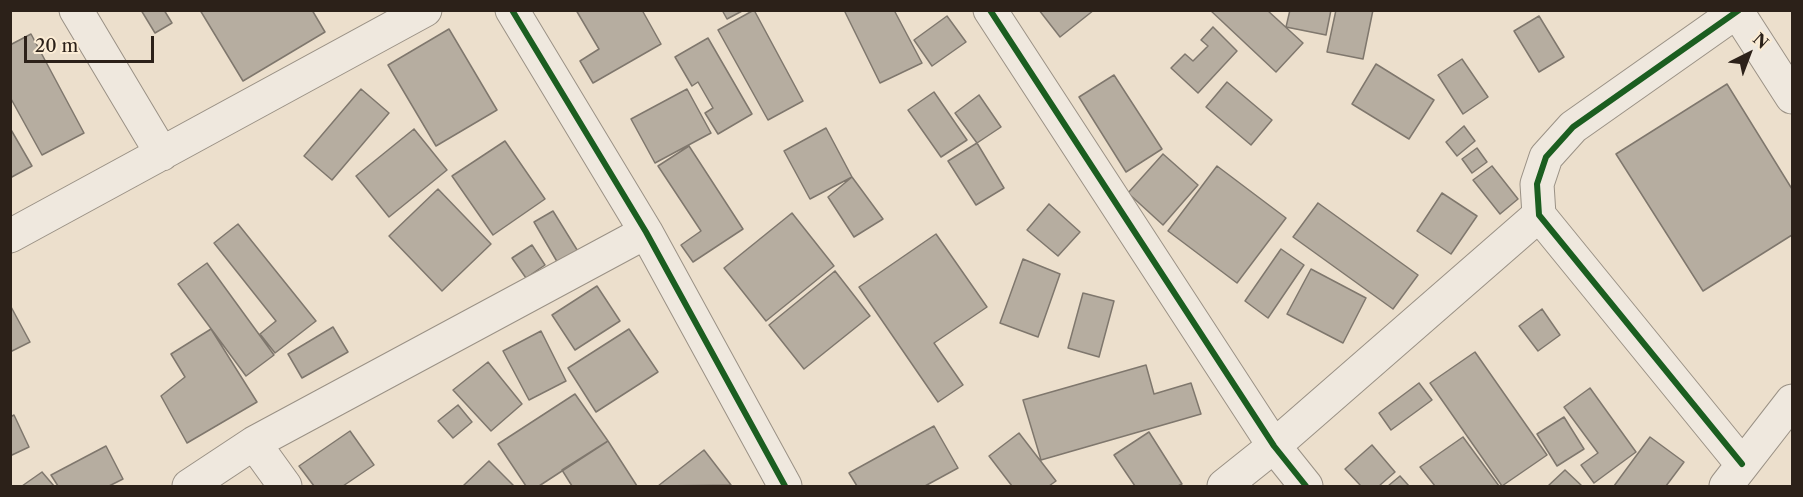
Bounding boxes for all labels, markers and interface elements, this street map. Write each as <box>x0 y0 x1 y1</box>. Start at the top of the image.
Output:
scale bar <box>27 24 158 62</box>
north arrow <box>1719 24 1779 84</box>
text: N <box>1749 29 1773 53</box>
text: 20 m <box>35 35 78 57</box>

